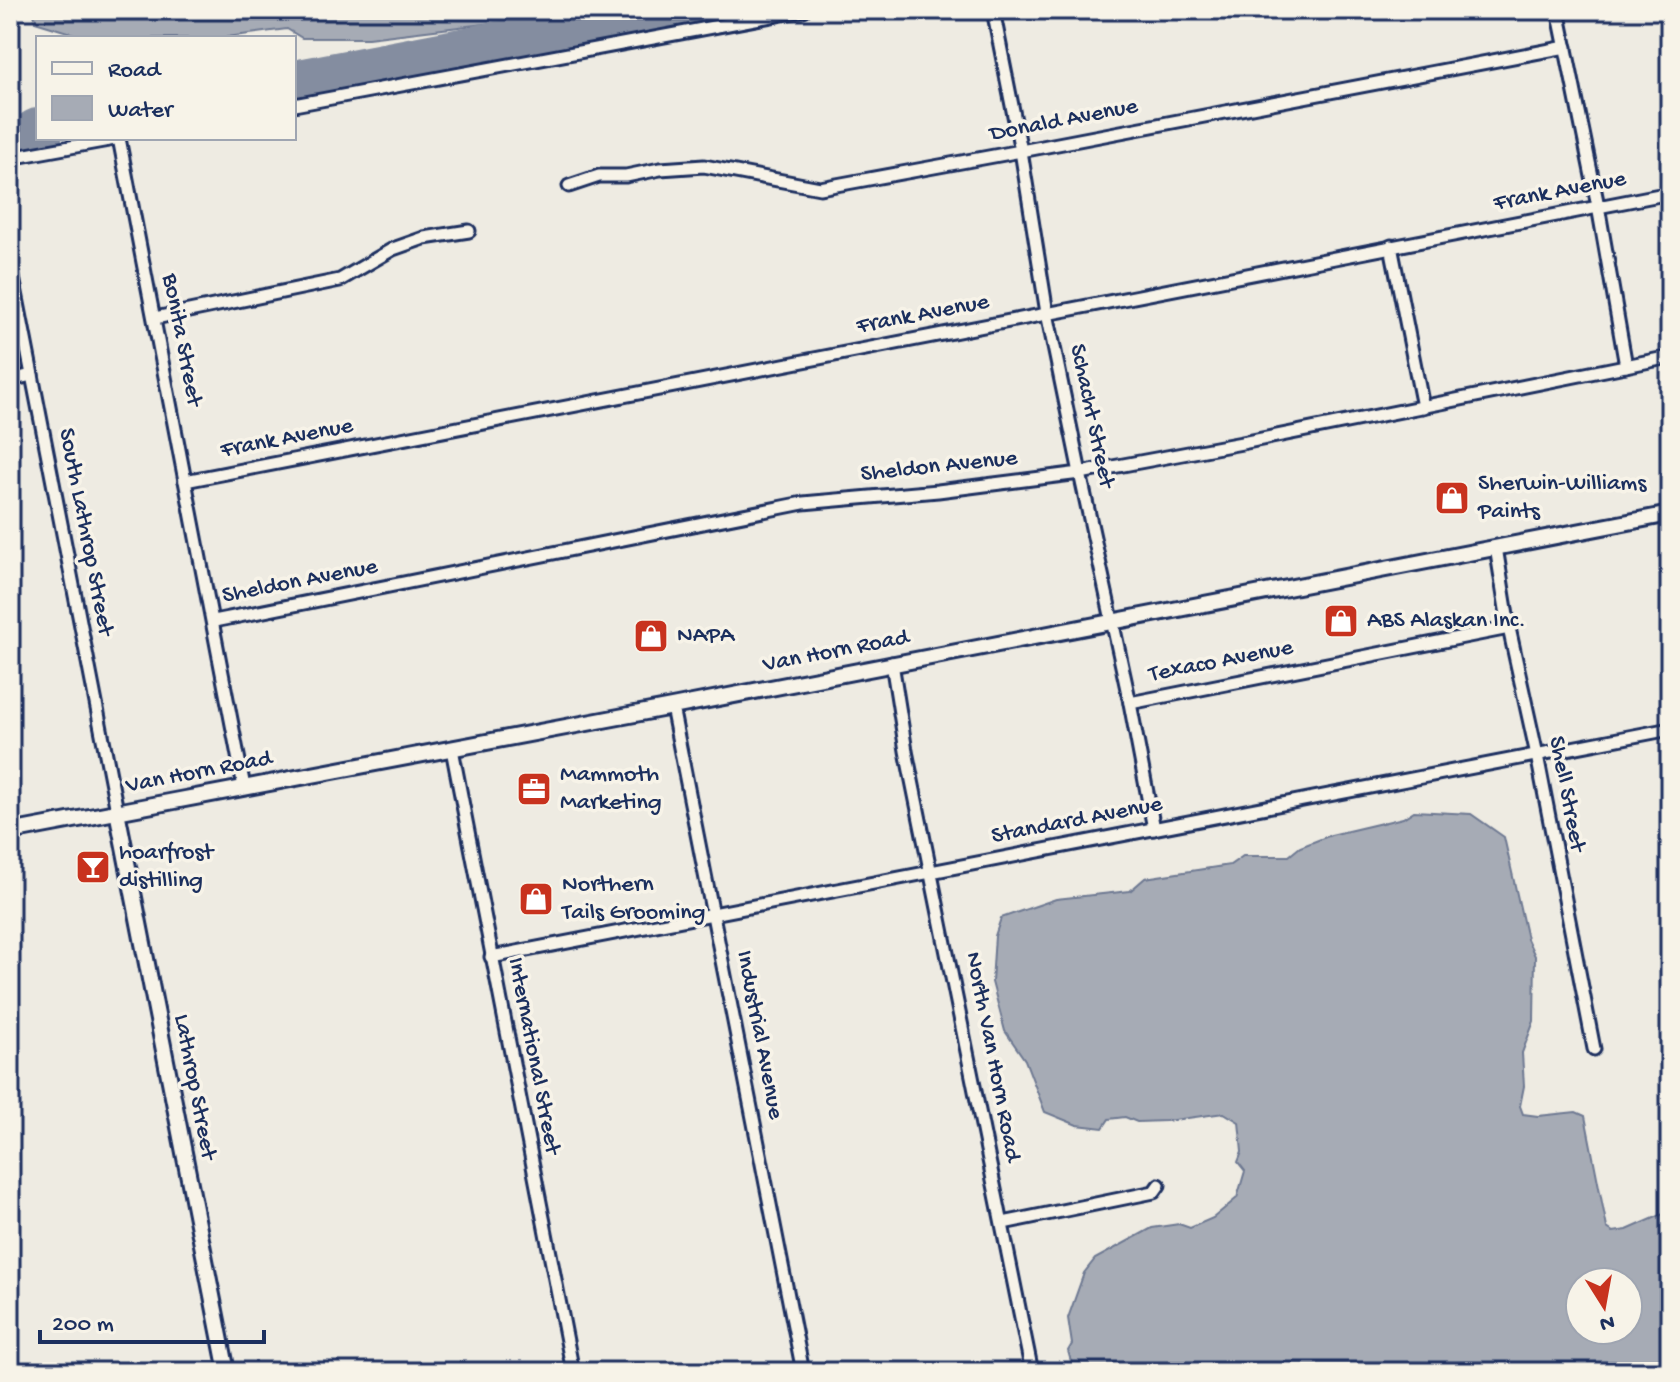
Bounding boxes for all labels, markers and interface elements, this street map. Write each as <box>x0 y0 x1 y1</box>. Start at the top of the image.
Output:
legend <box>36 36 296 140</box>
text: Road <box>108 57 162 86</box>
street label: Donald Avenue <box>986 92 1141 150</box>
text: Water <box>108 97 175 126</box>
street label: Frank Avenue <box>1490 165 1629 219</box>
street label: Bonita Street <box>154 270 208 411</box>
street label: Frank Avenue <box>853 288 992 342</box>
street label: Schacht Street <box>1062 342 1121 493</box>
street label: Frank Avenue <box>217 412 356 466</box>
street label: South Lathrop Street <box>51 426 120 640</box>
street label: Sheldon Avenue <box>859 444 1019 490</box>
place label: Sherwin-Williams Paints <box>1477 470 1647 527</box>
shop icon: Sherwin-Williams Paints <box>1433 479 1471 517</box>
street label: Sheldon Avenue <box>220 553 381 611</box>
shop icon: ABS Alaskan Inc. <box>1322 602 1360 640</box>
place label: ABS Alaskan Inc. <box>1367 607 1526 636</box>
shop icon: NAPA <box>632 617 670 655</box>
place label: NAPA <box>677 622 736 651</box>
street label: Van Horn Road <box>760 623 913 681</box>
street label: Texaco Avenue <box>1145 634 1296 691</box>
street label: Shell Street <box>1541 734 1592 856</box>
street label: Van Horn Road <box>123 744 276 802</box>
place label: Mammoth Marketing <box>560 761 662 818</box>
office icon: Mammoth Marketing <box>515 770 553 808</box>
street label: Standard Avenue <box>989 790 1166 852</box>
place label: hoarfrost distilling <box>119 839 215 896</box>
bar icon: hoarfrost distilling <box>74 848 112 886</box>
place label: Northern Tails Grooming <box>560 871 705 928</box>
shop icon: Northern Tails Grooming <box>517 880 555 918</box>
street label: Industrial Avenue <box>728 948 790 1122</box>
street label: North Van Horn Road <box>957 950 1027 1166</box>
street label: International Street <box>500 955 567 1159</box>
street label: Lathrop Street <box>166 1012 223 1164</box>
north arrow <box>1564 1266 1644 1346</box>
scale bar <box>40 1294 264 1344</box>
text: N <box>1598 1308 1617 1336</box>
text: 200 m <box>52 1311 114 1340</box>

